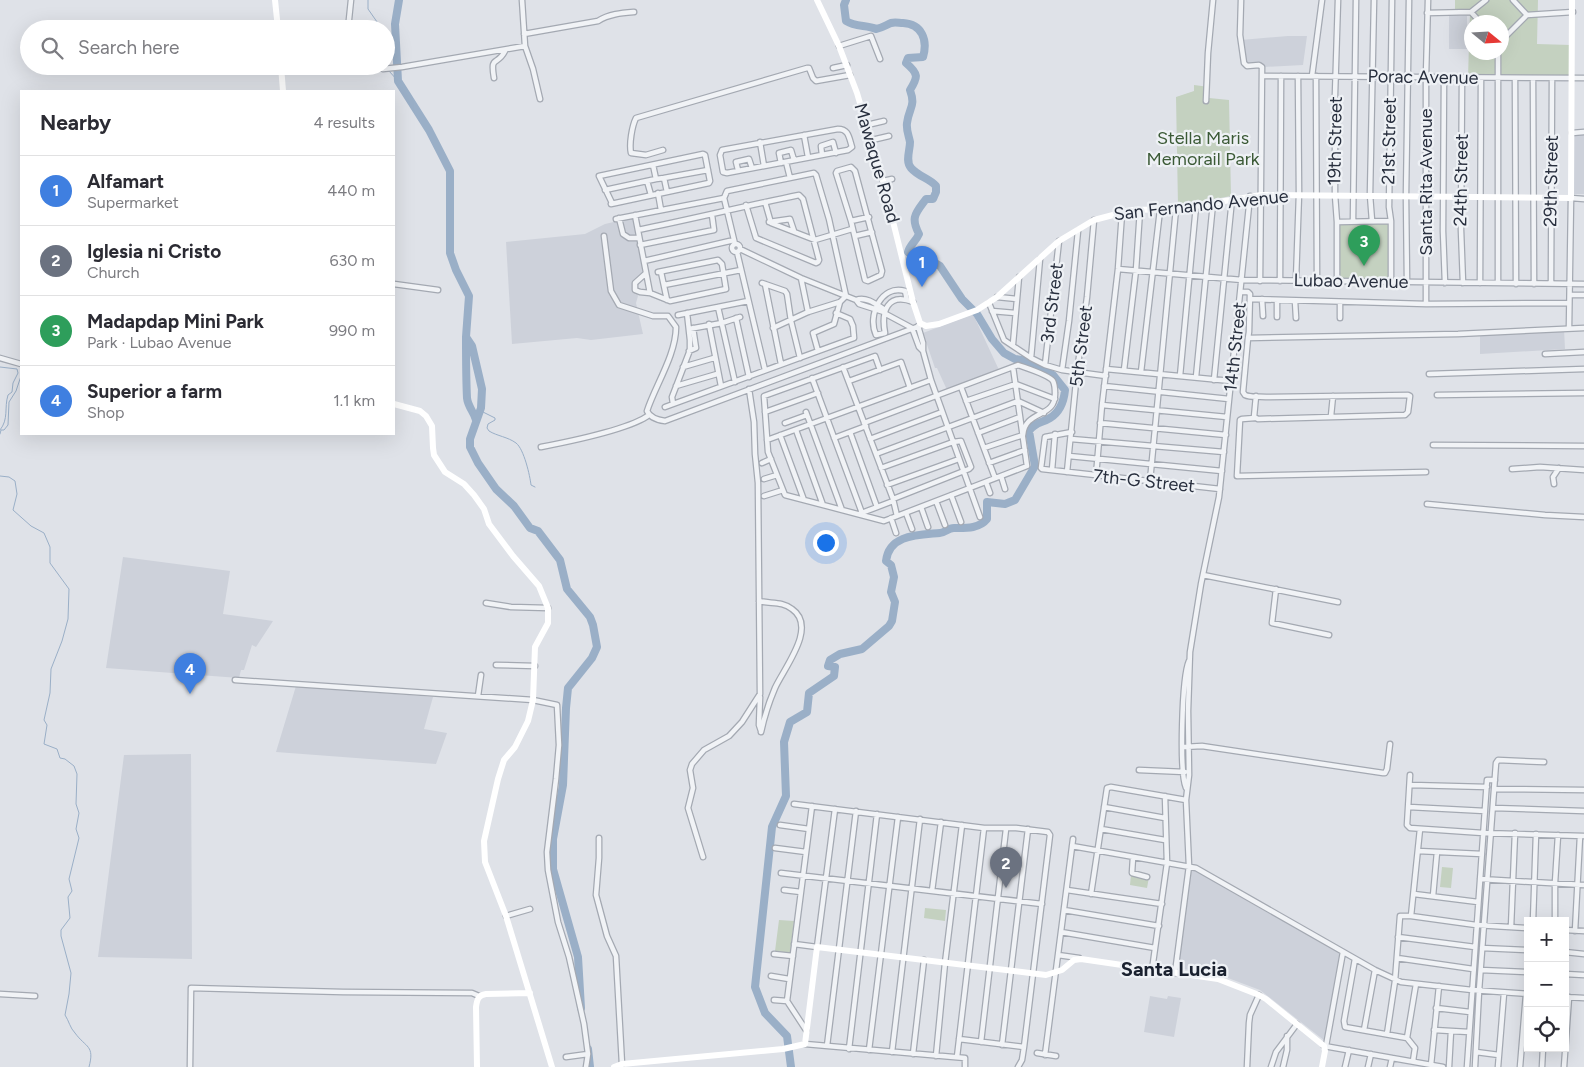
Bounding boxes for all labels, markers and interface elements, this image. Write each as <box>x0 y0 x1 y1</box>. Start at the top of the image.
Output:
north arrow <box>1464 15 1509 60</box>
search box <box>20 20 395 75</box>
icon: search <box>38 34 66 62</box>
text: Search here <box>78 36 180 59</box>
street label: Porac Avenue <box>1367 65 1479 89</box>
street label: 19th Street <box>1323 96 1347 186</box>
street label: 21st Street <box>1377 97 1401 185</box>
street label: Mawaque Road <box>849 101 905 225</box>
street label: Santa Rita Avenue <box>1415 108 1437 256</box>
text: Nearby <box>40 110 111 135</box>
text: 4 results <box>314 113 375 132</box>
park label: Stella Maris Memorail Park <box>1147 127 1260 170</box>
street label: 24th Street <box>1449 133 1473 227</box>
street label: 29th Street <box>1539 135 1563 227</box>
text: Alfamart <box>87 170 164 193</box>
text: 1 <box>53 181 59 200</box>
text: 440 m <box>327 181 375 200</box>
street label: San Fernando Avenue <box>1112 185 1290 225</box>
text: Supermarket <box>87 193 179 212</box>
pin: 3 <box>1348 225 1380 266</box>
text: Iglesia ni Cristo <box>87 240 221 263</box>
pin: 1 <box>906 246 938 287</box>
text: 2 <box>51 251 61 270</box>
text: 630 m <box>329 251 375 270</box>
street label: 3rd Street <box>1036 261 1068 345</box>
text: Church <box>87 263 139 282</box>
street label: Lubao Avenue <box>1293 269 1409 293</box>
street label: 14th Street <box>1219 301 1251 393</box>
street label: 5th Street <box>1065 304 1097 388</box>
text: Madapdap Mini Park <box>87 310 264 333</box>
text: 3 <box>52 321 60 340</box>
text: 990 m <box>329 321 375 340</box>
text: Park · Lubao Avenue <box>87 333 232 352</box>
text: Superior a farm <box>87 380 222 403</box>
text: 4 <box>51 391 61 410</box>
text: 1.1 km <box>333 391 375 410</box>
text: Shop <box>87 403 125 422</box>
street label: 7th-G Street <box>1092 465 1196 497</box>
your location <box>813 530 839 556</box>
pin: 4 <box>174 653 206 694</box>
pin: 2 <box>990 847 1022 888</box>
map controls <box>1524 917 1569 1052</box>
button: + <box>1524 917 1569 962</box>
district label: Santa Lucia <box>1121 957 1227 981</box>
button: − <box>1524 962 1569 1007</box>
button: locate <box>1524 1007 1569 1052</box>

